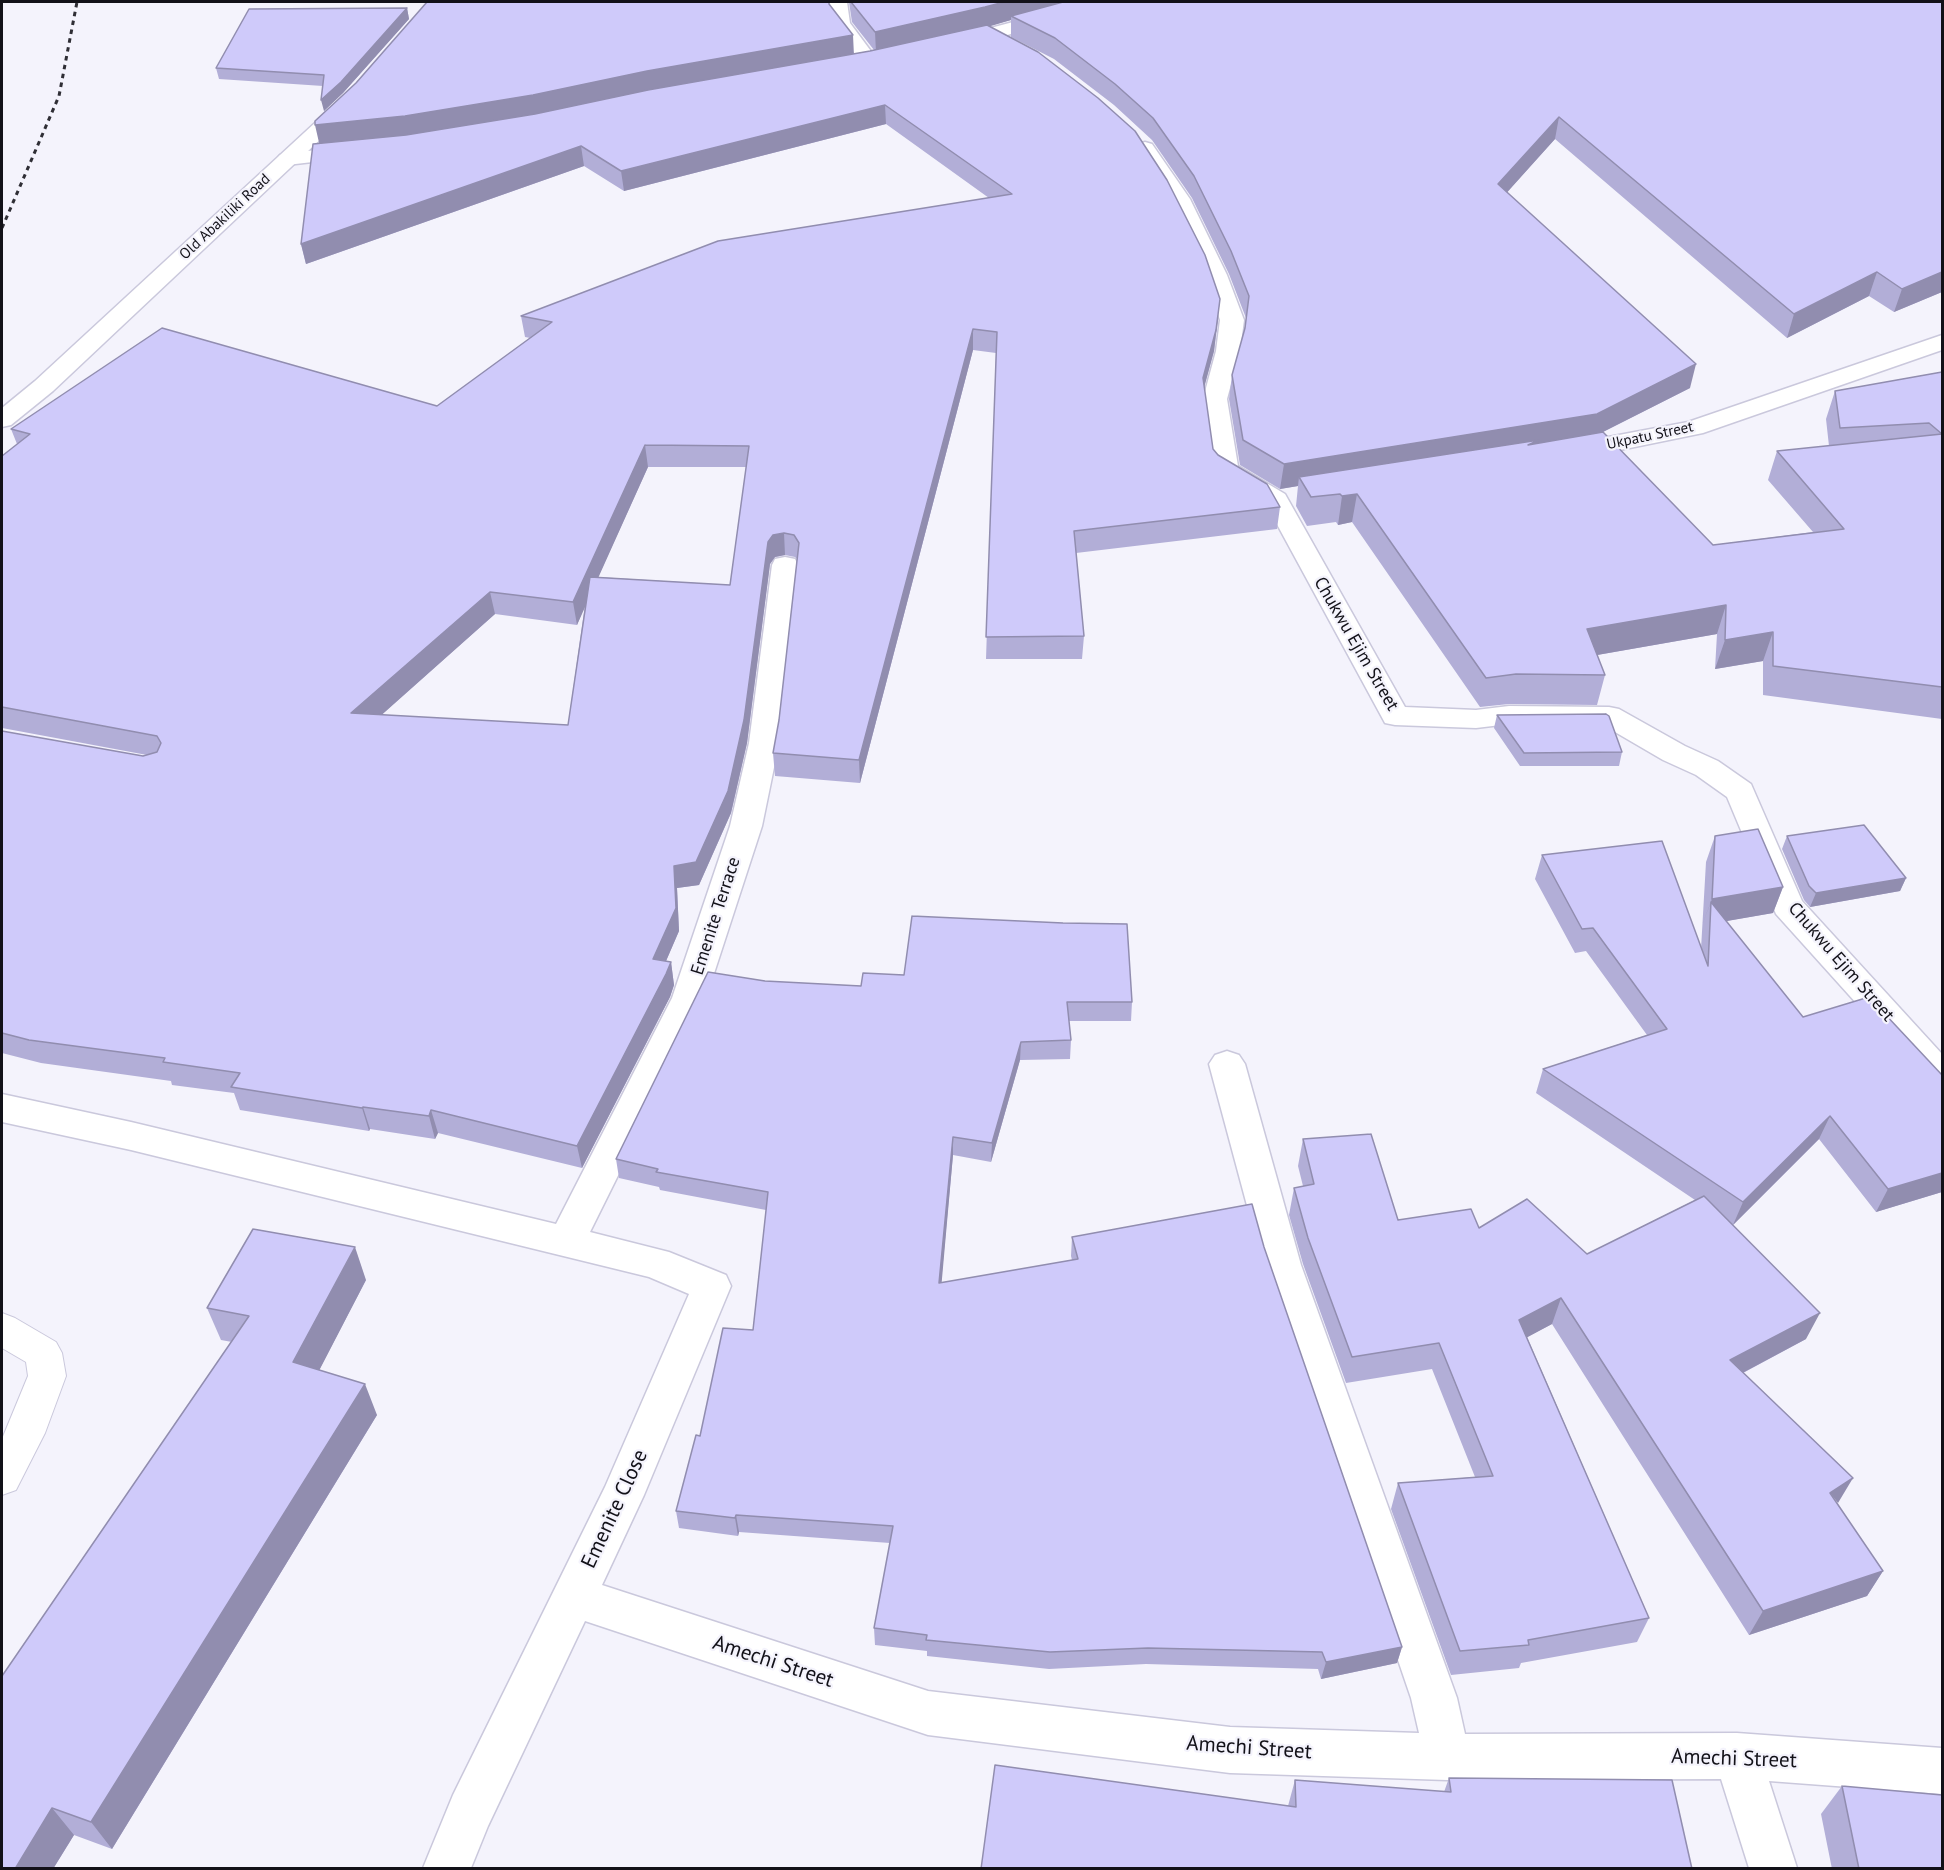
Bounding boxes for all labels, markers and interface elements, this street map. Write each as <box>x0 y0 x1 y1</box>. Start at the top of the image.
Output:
street label: Old Abakiliki Road <box>176 170 274 264</box>
street label: Ukpatu Street <box>1605 418 1695 454</box>
street label: Chukwu Ejim Street <box>1309 573 1403 715</box>
street label: Emenite Terrace <box>687 854 745 978</box>
street label: Chukwu Ejim Street <box>1783 898 1899 1026</box>
street label: Emenite Close <box>577 1446 653 1572</box>
street label: Amechi Street <box>709 1631 837 1693</box>
street label: Amechi Street <box>1185 1731 1313 1765</box>
street label: Amechi Street <box>1671 1744 1797 1774</box>

